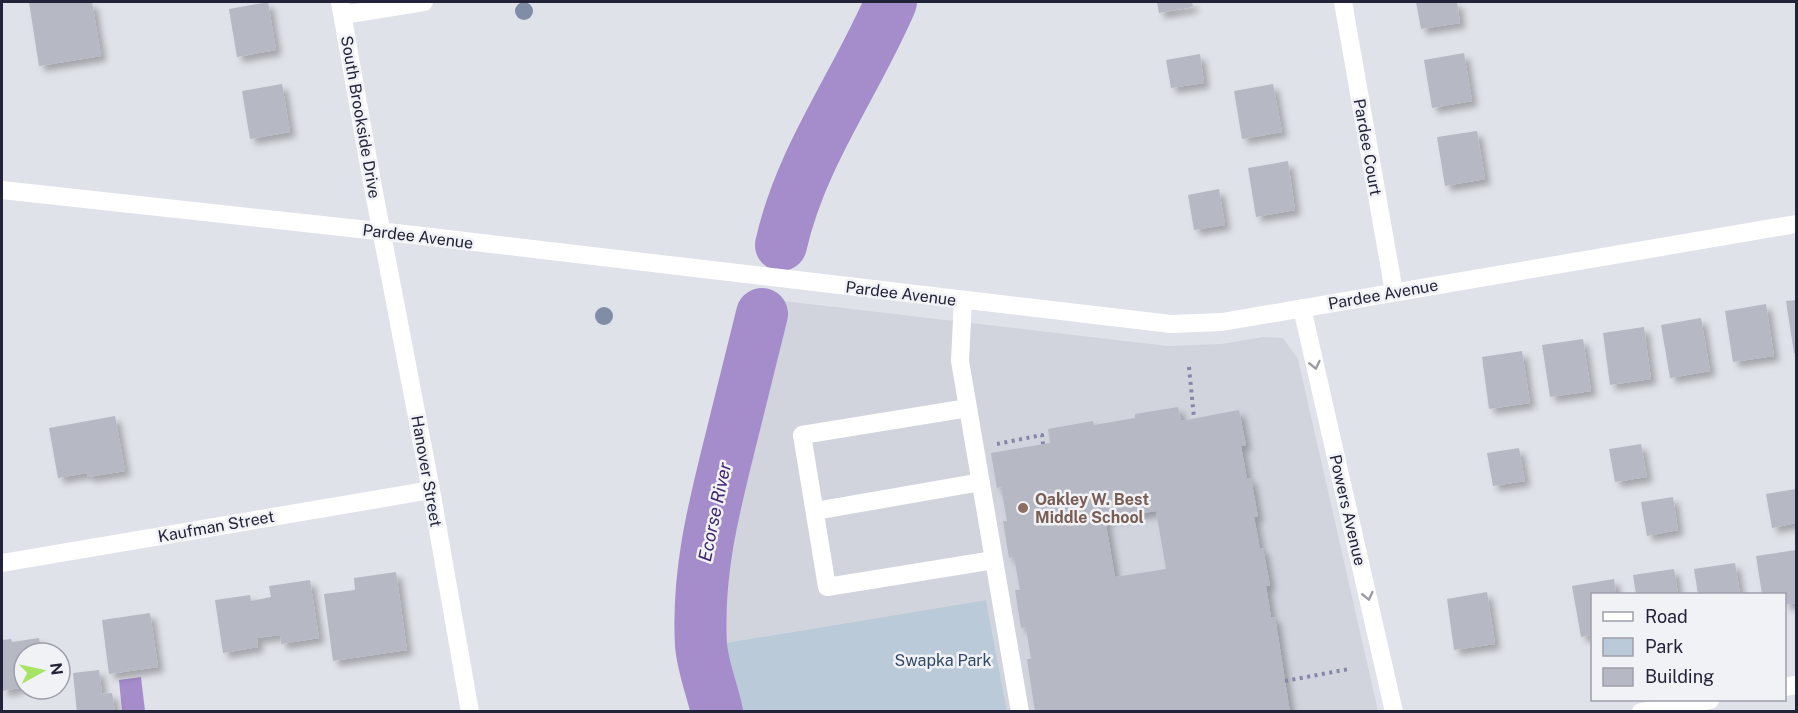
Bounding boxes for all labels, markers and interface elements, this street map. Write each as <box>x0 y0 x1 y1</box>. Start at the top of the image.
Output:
street label: South Brookside Drive <box>337 34 384 200</box>
street label: Pardee Court <box>1350 97 1385 197</box>
street label: Pardee Avenue <box>361 220 474 253</box>
street label: Pardee Avenue <box>1327 275 1440 314</box>
street label: Pardee Avenue <box>844 277 957 310</box>
one-way arrow <box>1308 360 1321 370</box>
street label: Hanover Street <box>407 414 446 528</box>
street label: Powers Avenue <box>1325 453 1370 568</box>
water label: Ecorse River <box>694 460 735 563</box>
place label: Oakley W. Best Middle School <box>1035 490 1149 527</box>
marker: Oakley W. Best Middle School <box>1016 501 1030 515</box>
street label: Kaufman Street <box>156 507 276 546</box>
one-way arrow <box>1361 591 1374 601</box>
legend <box>1591 593 1786 701</box>
text: Road <box>1645 606 1688 627</box>
text: Park <box>1645 636 1683 657</box>
north arrow <box>12 641 72 701</box>
park label: Swapka Park <box>894 651 992 670</box>
text: N <box>46 661 67 677</box>
text: Building <box>1645 666 1714 687</box>

